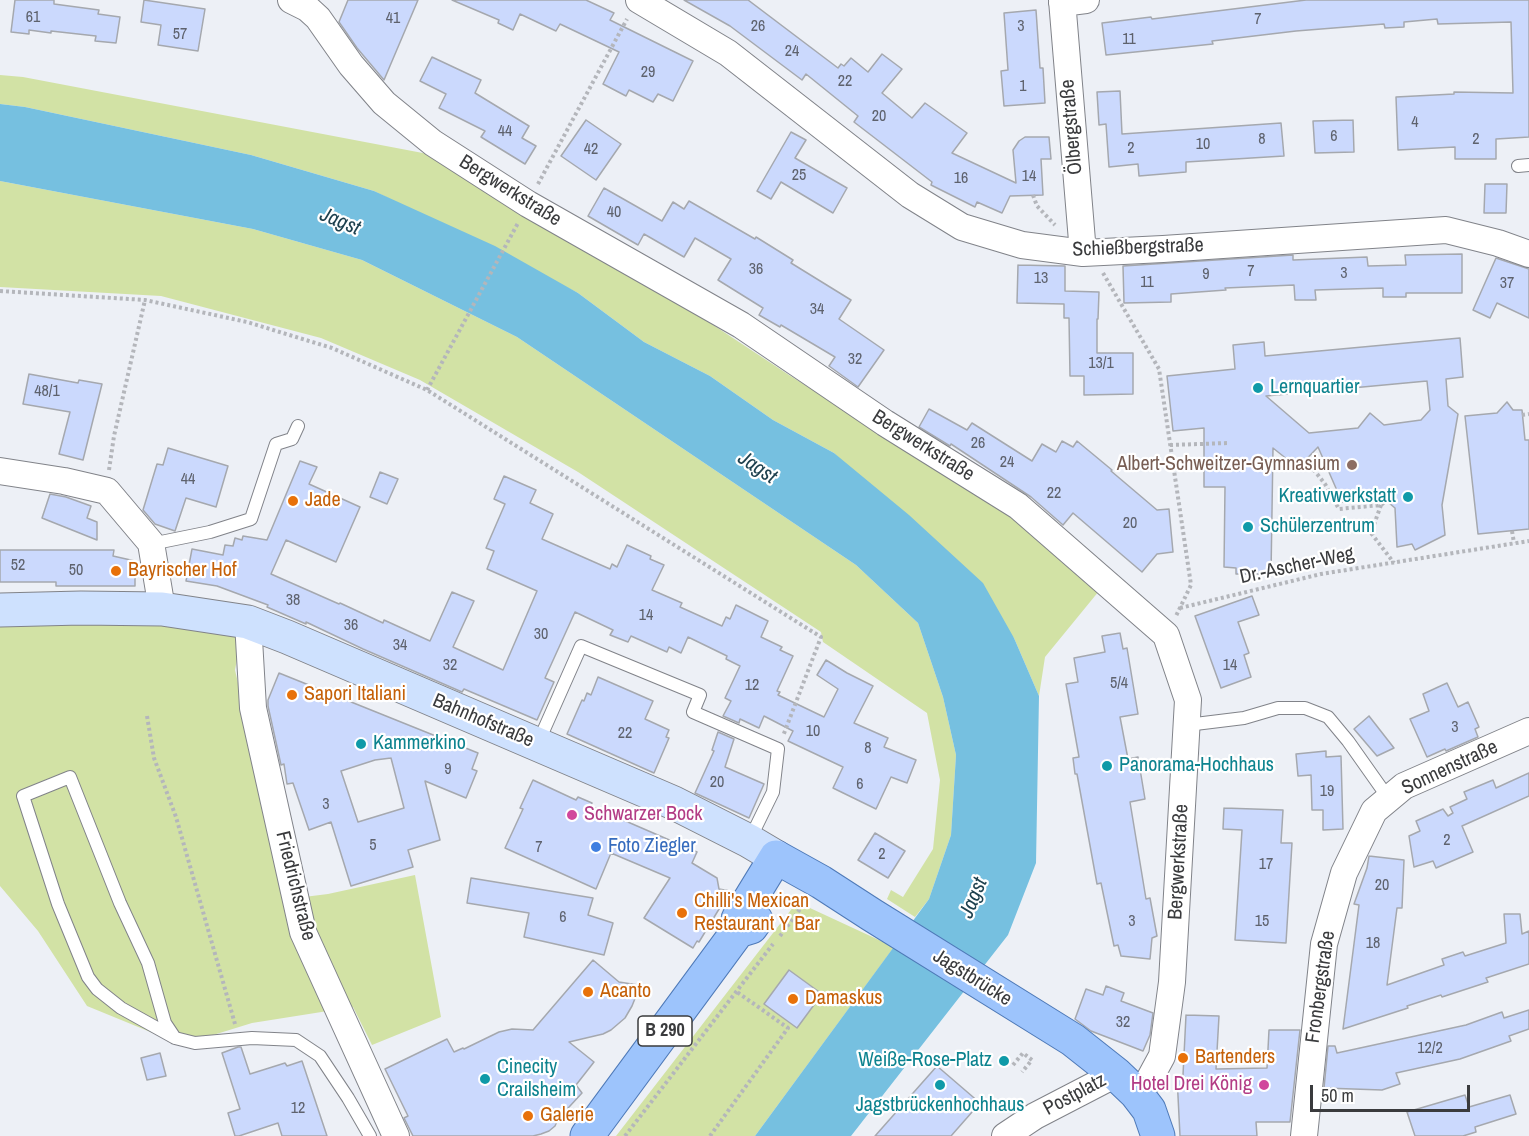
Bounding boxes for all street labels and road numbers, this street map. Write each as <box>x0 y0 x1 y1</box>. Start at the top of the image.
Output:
street label: Ölbergstraße <box>1056 78 1088 176</box>
street label: Bergwerkstraße <box>455 150 565 232</box>
street label: Schießbergstraße <box>1072 234 1204 262</box>
street label: Bergwerkstraße <box>868 405 978 487</box>
street label: Dr.-Ascher-Weg <box>1238 542 1356 590</box>
street label: Bahnhofstraße <box>429 689 537 753</box>
street label: Sonnenstraße <box>1398 735 1502 801</box>
street label: Bergwerkstraße <box>1164 804 1194 920</box>
street label: Friedrichstraße <box>270 829 320 943</box>
street label: Fronbergstraße <box>1301 929 1341 1045</box>
street label: Jagstbrücke <box>928 944 1016 1012</box>
road number: B 290 <box>638 1016 692 1046</box>
street label: Postplatz <box>1040 1069 1110 1121</box>

